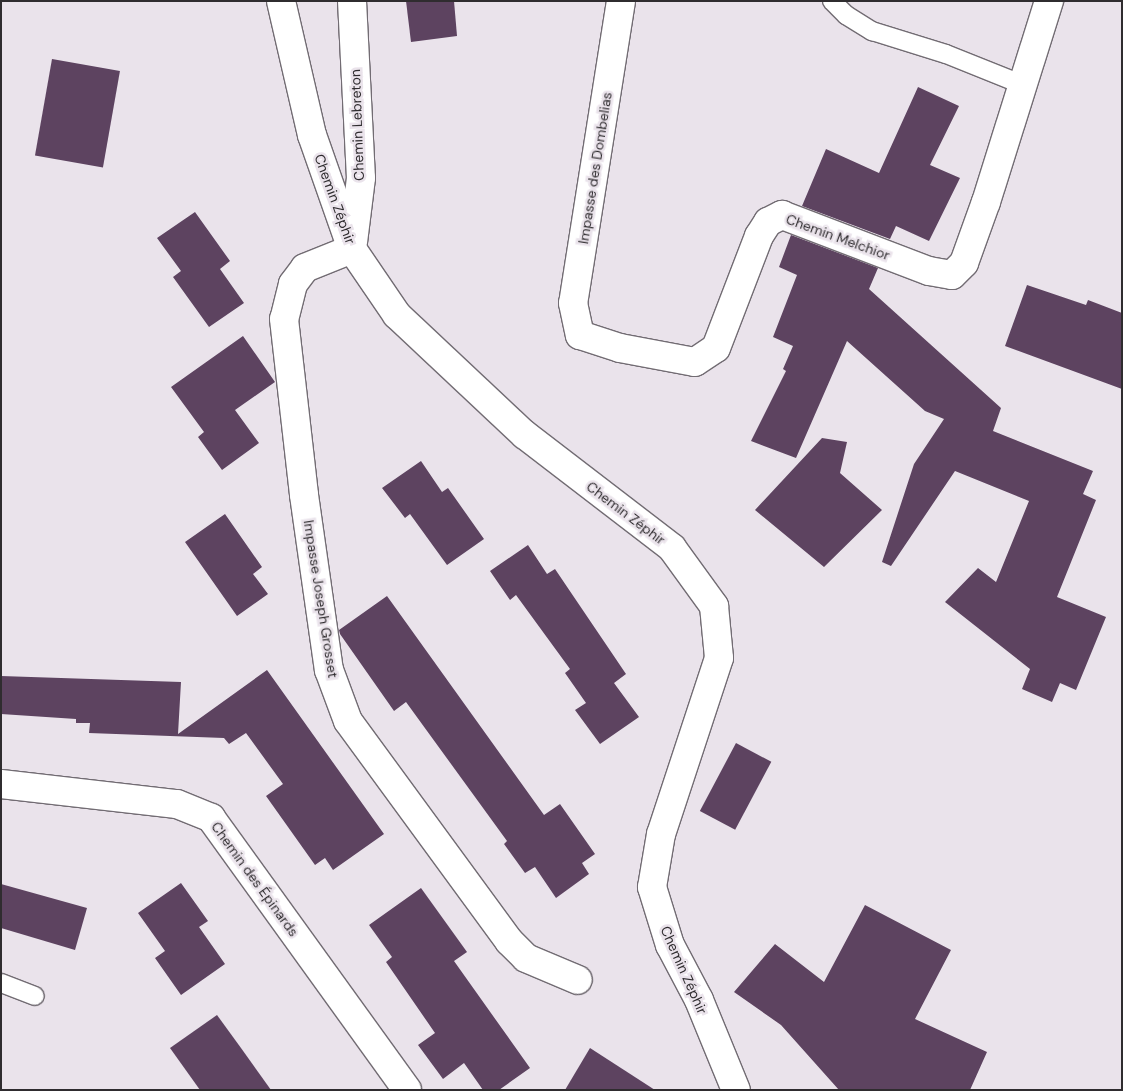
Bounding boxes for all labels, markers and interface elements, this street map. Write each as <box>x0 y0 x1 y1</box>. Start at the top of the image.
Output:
street label: Chemin Lebreton <box>347 69 367 181</box>
street label: Impasse des Dombelias <box>575 91 615 245</box>
street label: Chemin Zéphir <box>311 152 359 246</box>
street label: Chemin Melchior <box>784 210 892 264</box>
street label: Chemin Zéphir <box>583 478 669 548</box>
street label: Impasse Joseph Grosset <box>300 519 342 679</box>
street label: Chemin des Épinards <box>208 818 302 940</box>
street label: Chemin Zéphir <box>657 923 711 1017</box>

